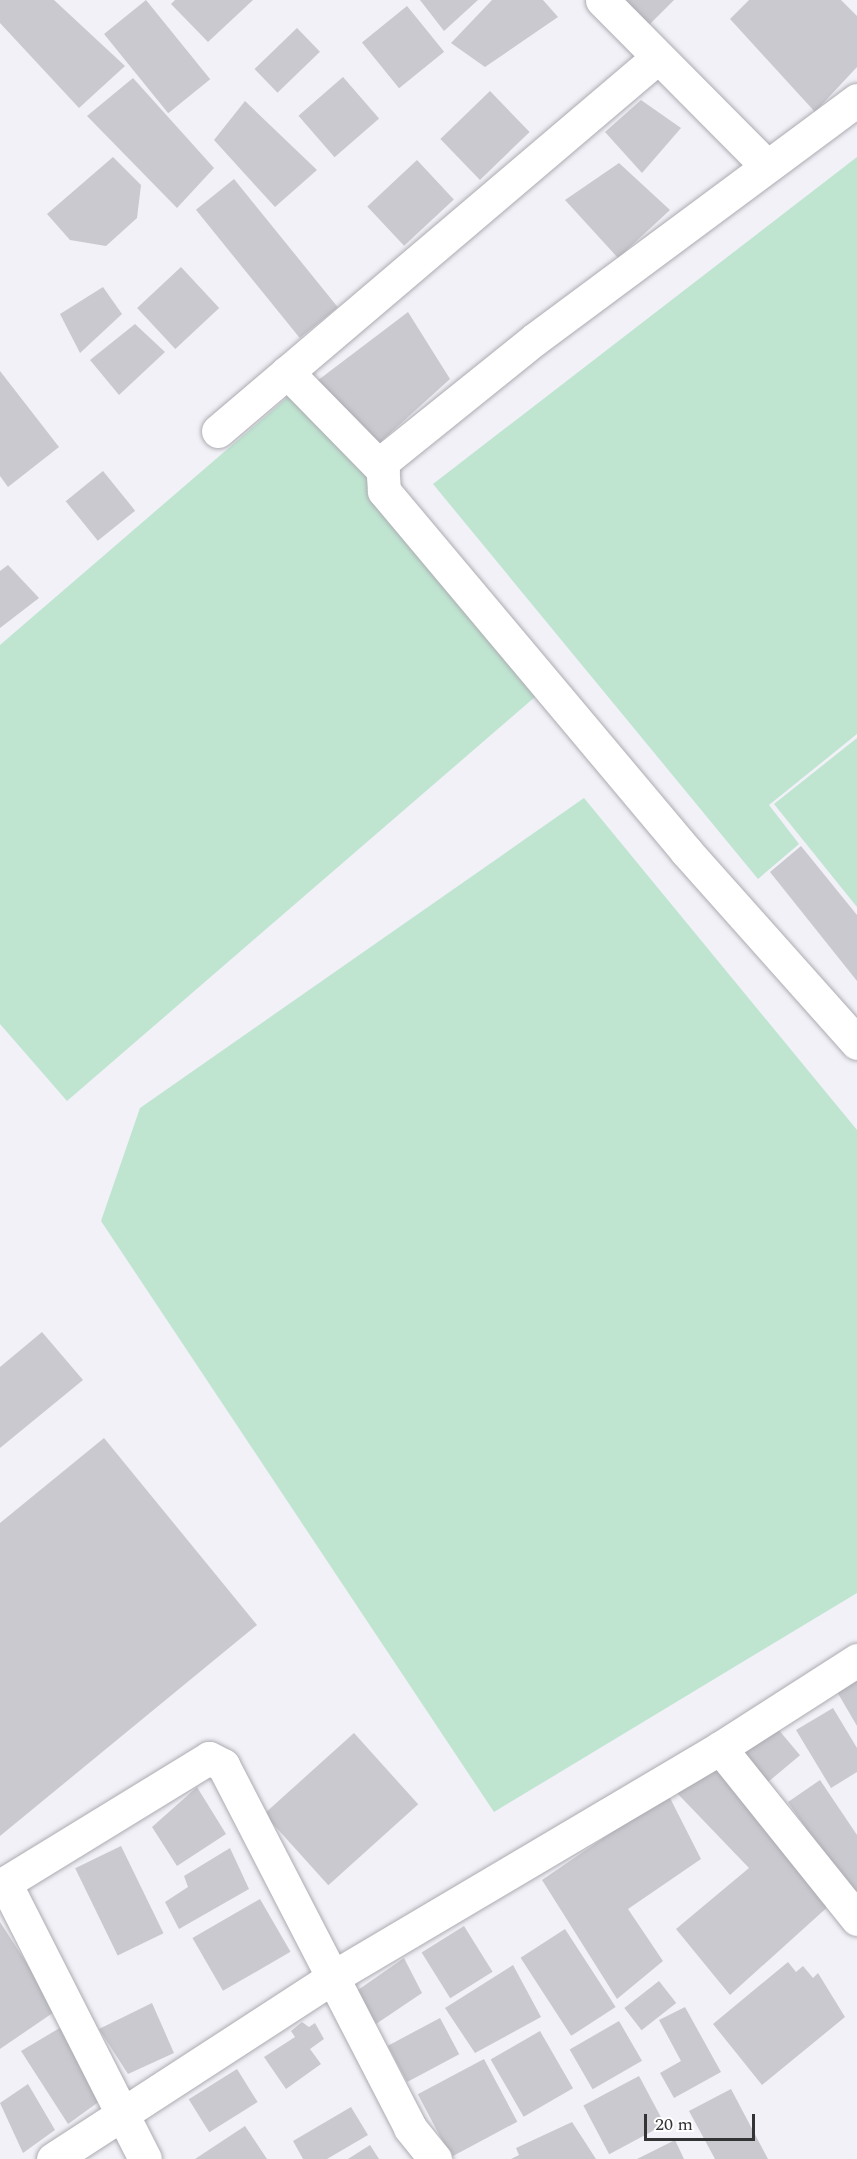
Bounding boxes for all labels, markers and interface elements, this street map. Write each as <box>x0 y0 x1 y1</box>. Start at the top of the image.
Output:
scale bar <box>647 2102 758 2140</box>
text: 20 m <box>655 2111 693 2138</box>

